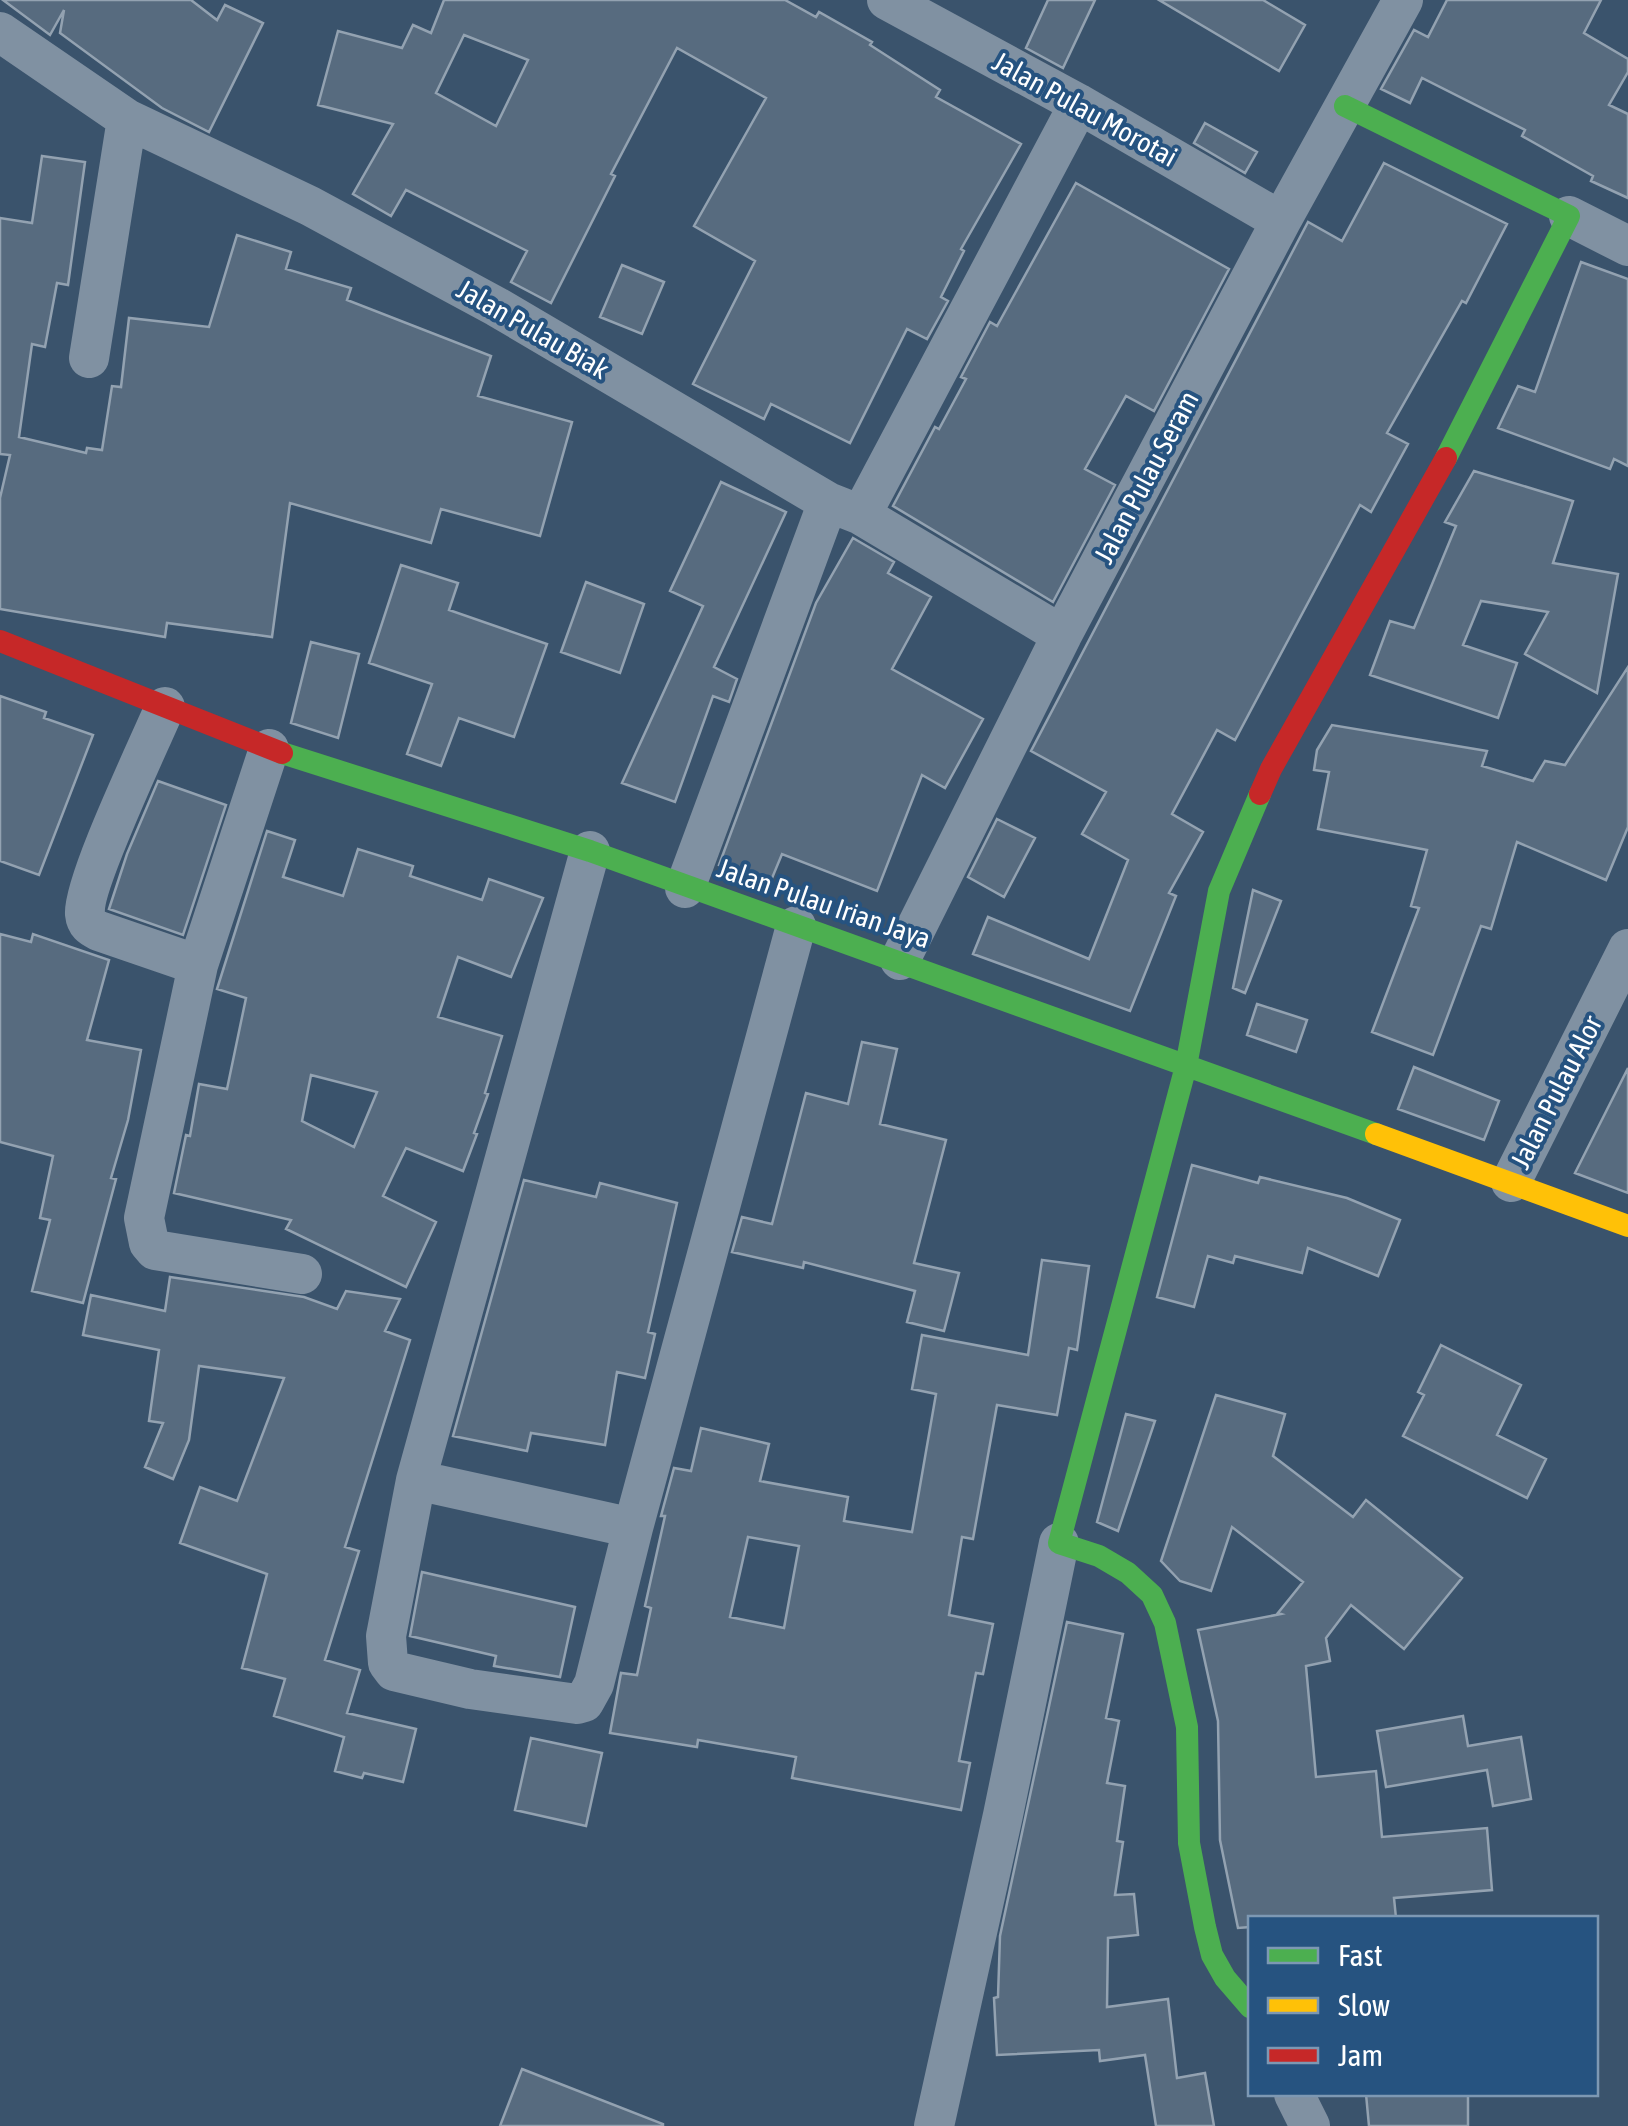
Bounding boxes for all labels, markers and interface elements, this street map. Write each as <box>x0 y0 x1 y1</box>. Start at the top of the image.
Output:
street label: Jalan Pulau Morotai <box>987 45 1183 173</box>
street label: Jalan Pulau Biak <box>451 273 615 385</box>
street label: Jalan Pulau Seram <box>1087 386 1205 568</box>
street label: Jalan Pulau Irian Jaya <box>713 852 935 954</box>
street label: Jalan Pulau Alor <box>1504 1010 1609 1174</box>
legend <box>1248 1916 1598 2096</box>
text: Fast <box>1338 1938 1383 1972</box>
text: Slow <box>1338 1988 1390 2022</box>
text: Jam <box>1338 2038 1383 2072</box>

